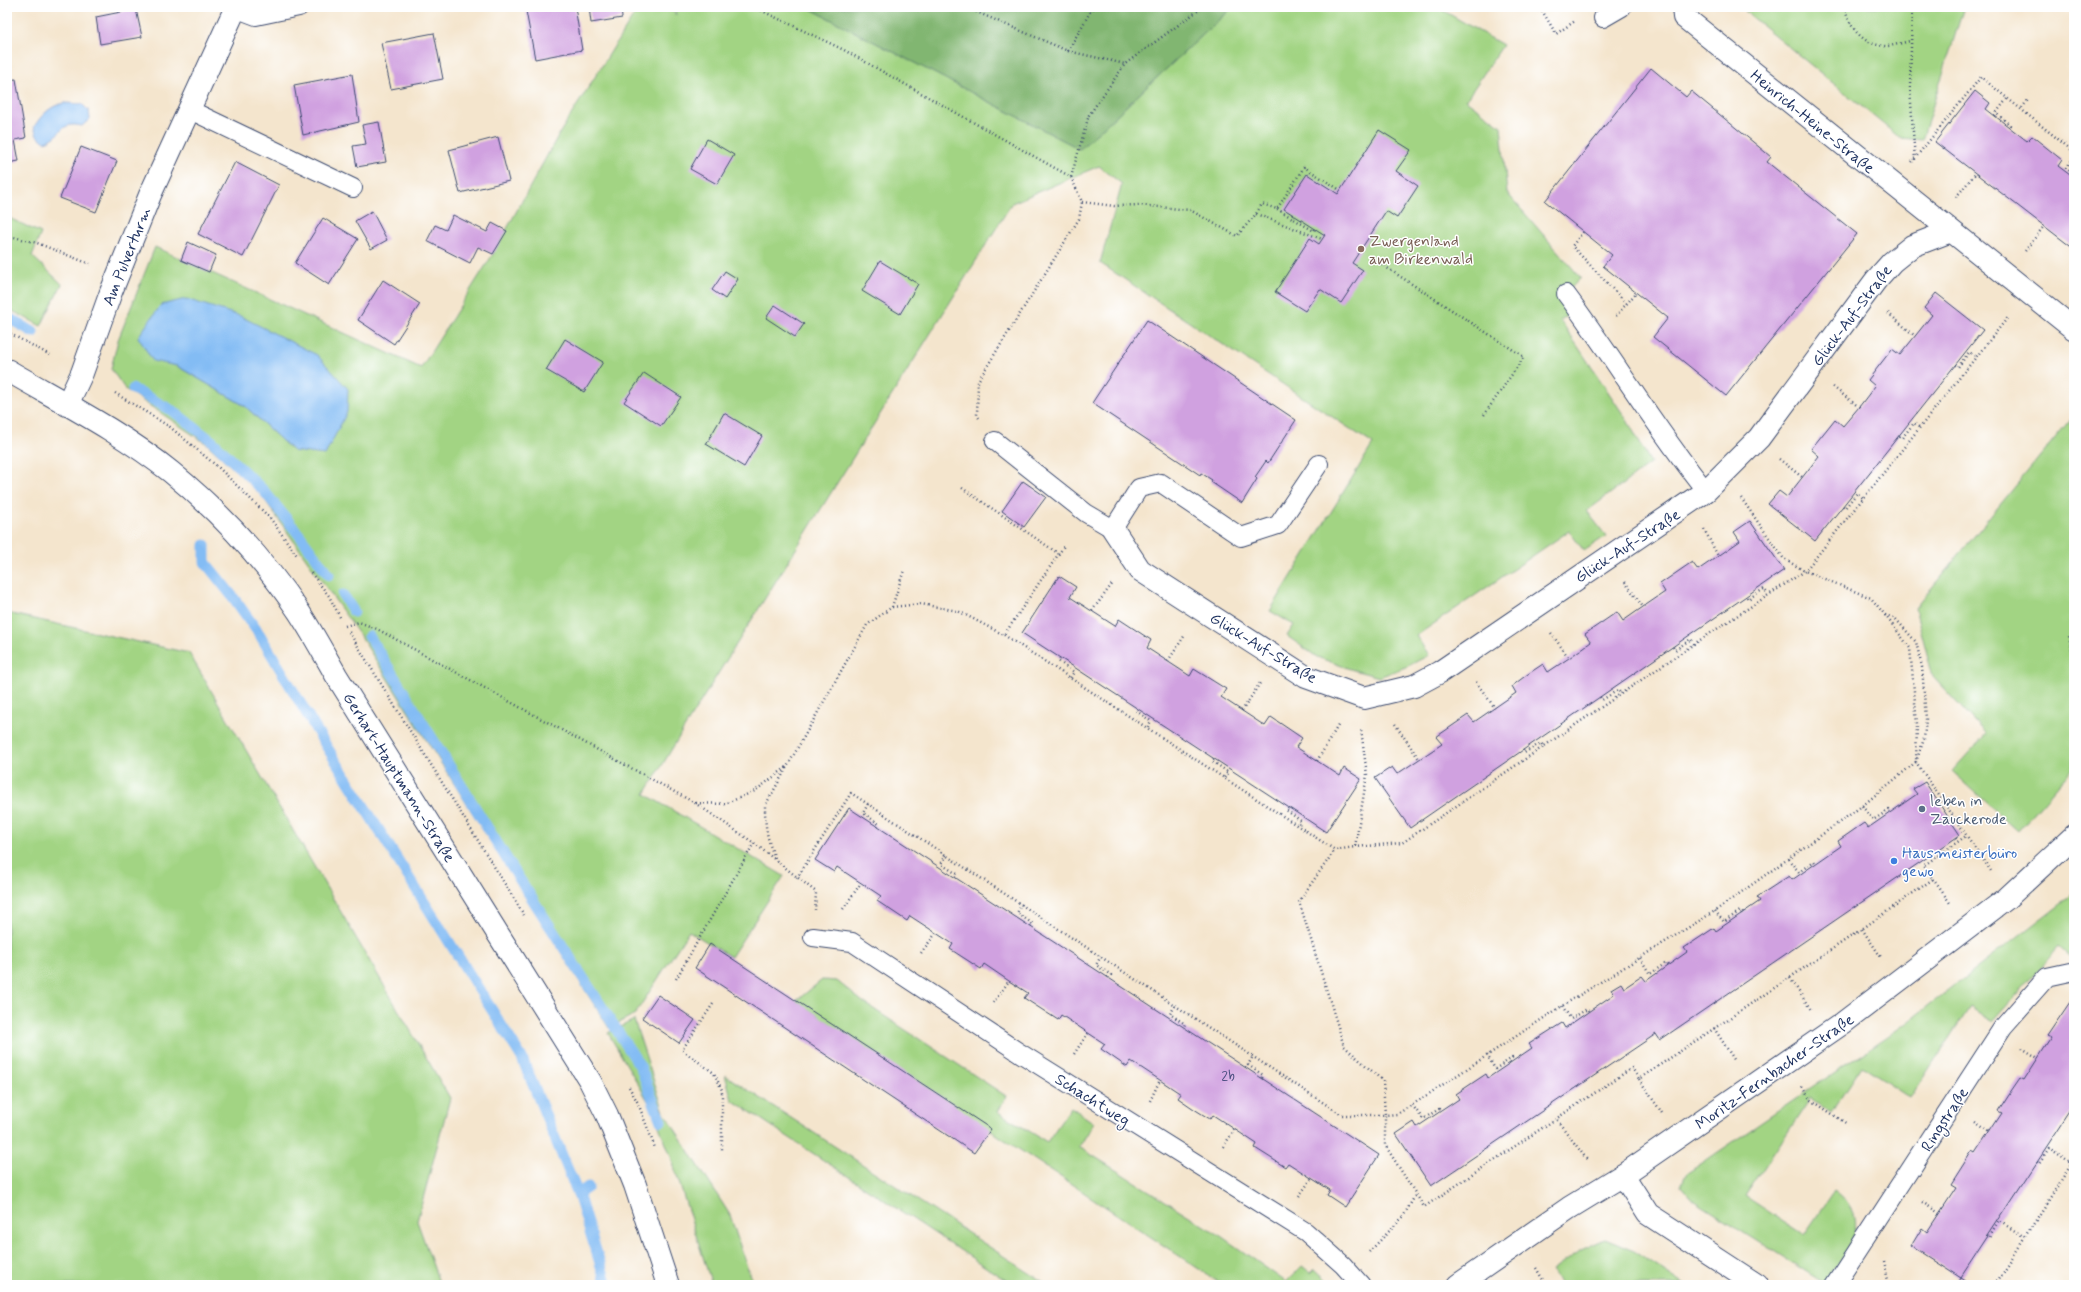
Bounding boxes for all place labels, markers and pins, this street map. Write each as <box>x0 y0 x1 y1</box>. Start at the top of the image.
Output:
place label: Zwergenland am Birkenwald <box>1369 231 1473 270</box>
marker: Zwergenland am Birkenwald <box>1356 244 1366 254</box>
place label: leben in Zauckerode <box>1930 791 2007 830</box>
marker: leben in Zauckerode <box>1917 804 1927 814</box>
place label: Hausmeisterbüro gewo <box>1902 843 2017 882</box>
marker: Hausmeisterbüro gewo <box>1889 856 1899 866</box>

